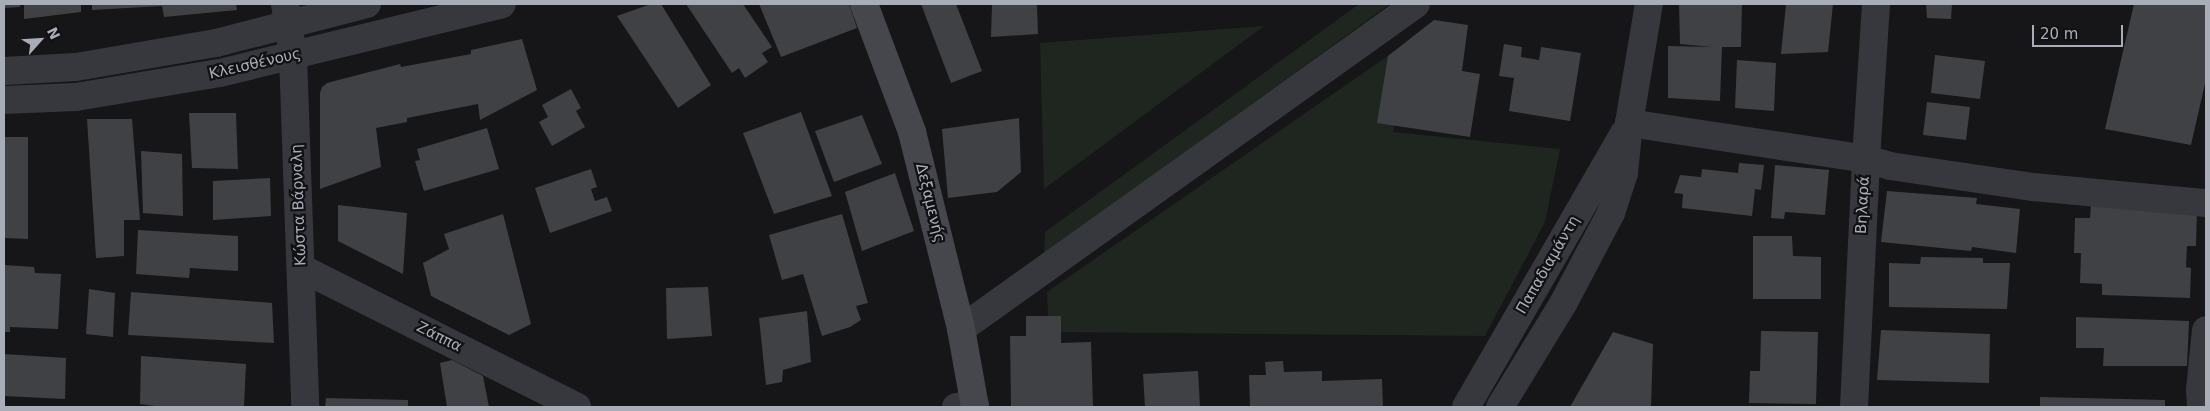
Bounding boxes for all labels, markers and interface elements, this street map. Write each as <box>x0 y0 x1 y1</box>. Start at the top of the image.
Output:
north arrow <box>15 15 65 65</box>
scale bar <box>2035 15 2126 47</box>
text: N <box>44 25 63 42</box>
text: 20 m <box>2040 25 2078 43</box>
street label: Κλεισθένους <box>207 45 303 83</box>
street label: Κώστα Βάρναλη <box>288 144 310 266</box>
street label: Δεξαμενής <box>911 162 949 244</box>
street label: Βηλαρά <box>1852 176 1874 234</box>
street label: Παπαδιαμάντη <box>1513 213 1583 317</box>
street label: Ζάππα <box>413 318 465 356</box>

